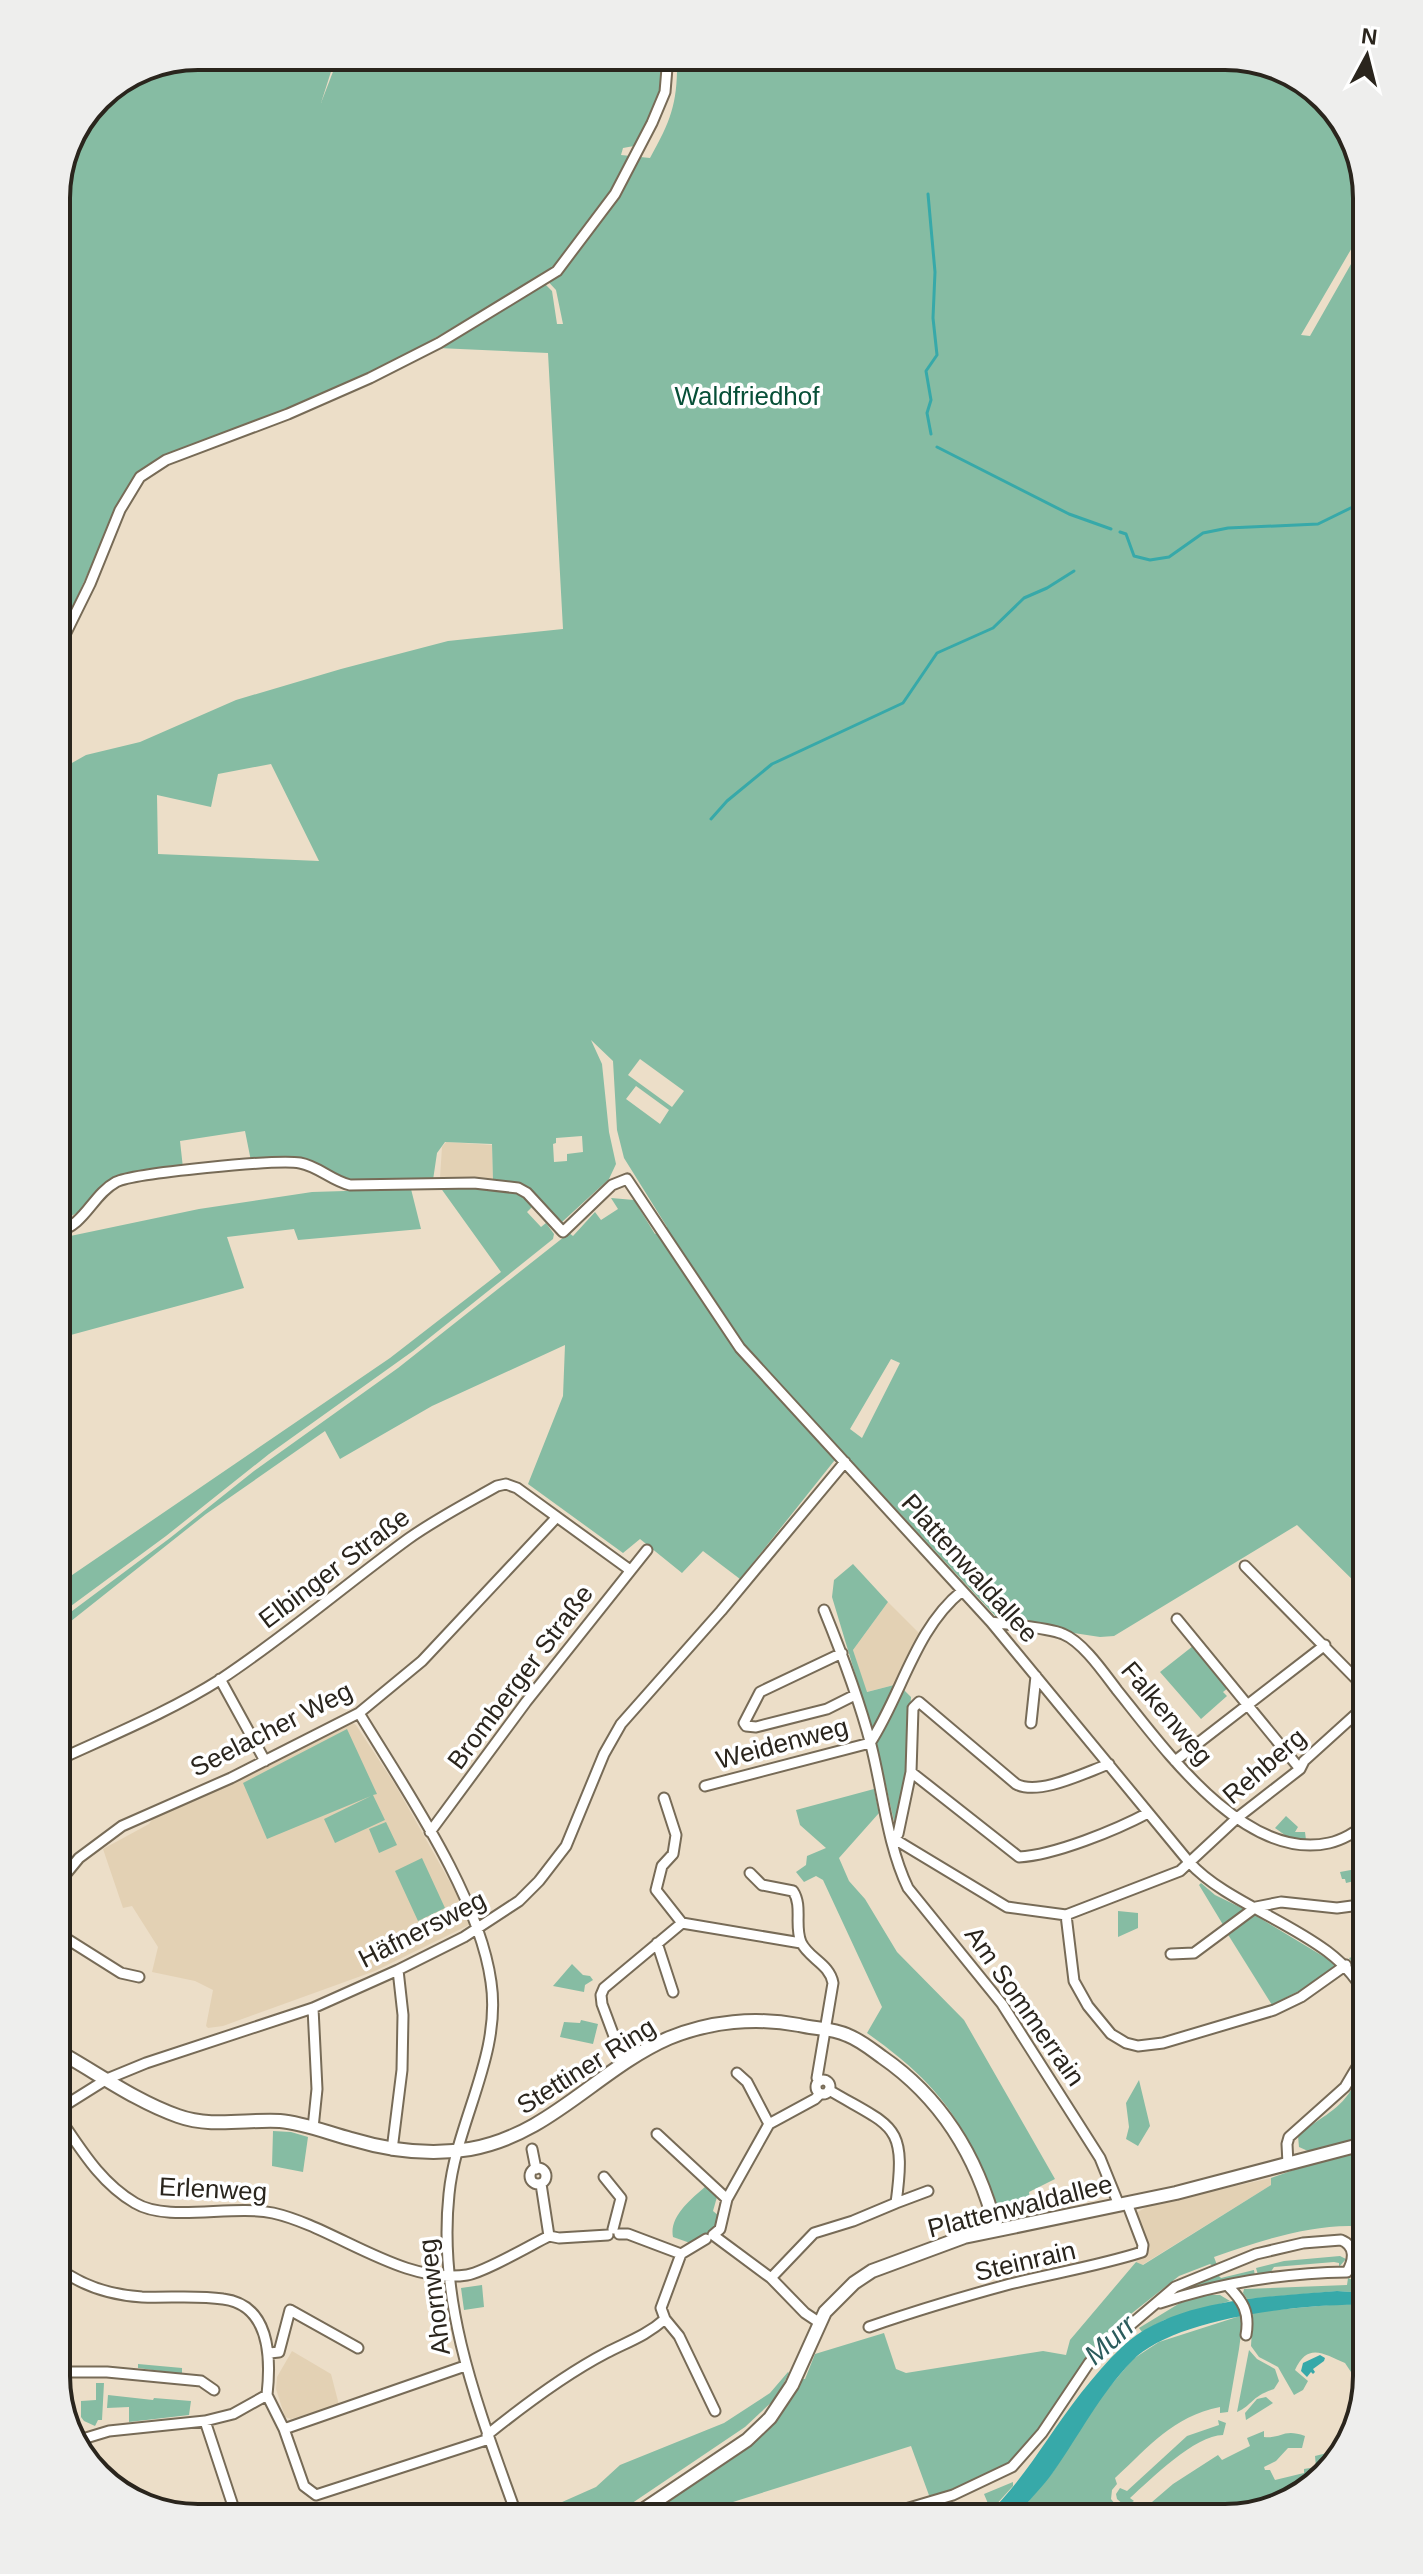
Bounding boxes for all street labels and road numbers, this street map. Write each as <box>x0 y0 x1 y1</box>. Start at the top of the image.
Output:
street label: Plattenwaldallee <box>895 1488 1045 1648</box>
street label: Elbinger Straße <box>253 1502 415 1634</box>
street label: Bromberger Straße <box>441 1579 599 1775</box>
street label: Falkenweg <box>1115 1655 1219 1771</box>
street label: Seelacher Weg <box>185 1675 357 1783</box>
street label: Weidenweg <box>713 1711 851 1775</box>
street label: Rehberg <box>1217 1722 1311 1810</box>
street label: Häfnersweg <box>353 1884 491 1974</box>
street label: Am Sommerrain <box>959 1920 1091 2092</box>
street label: Stettiner Ring <box>511 2012 661 2120</box>
street label: Plattenwaldallee <box>925 2169 1115 2243</box>
street label: Erlenweg <box>158 2171 268 2207</box>
street label: Steinrain <box>972 2235 1078 2287</box>
street label: Ahornweg <box>412 2237 456 2357</box>

